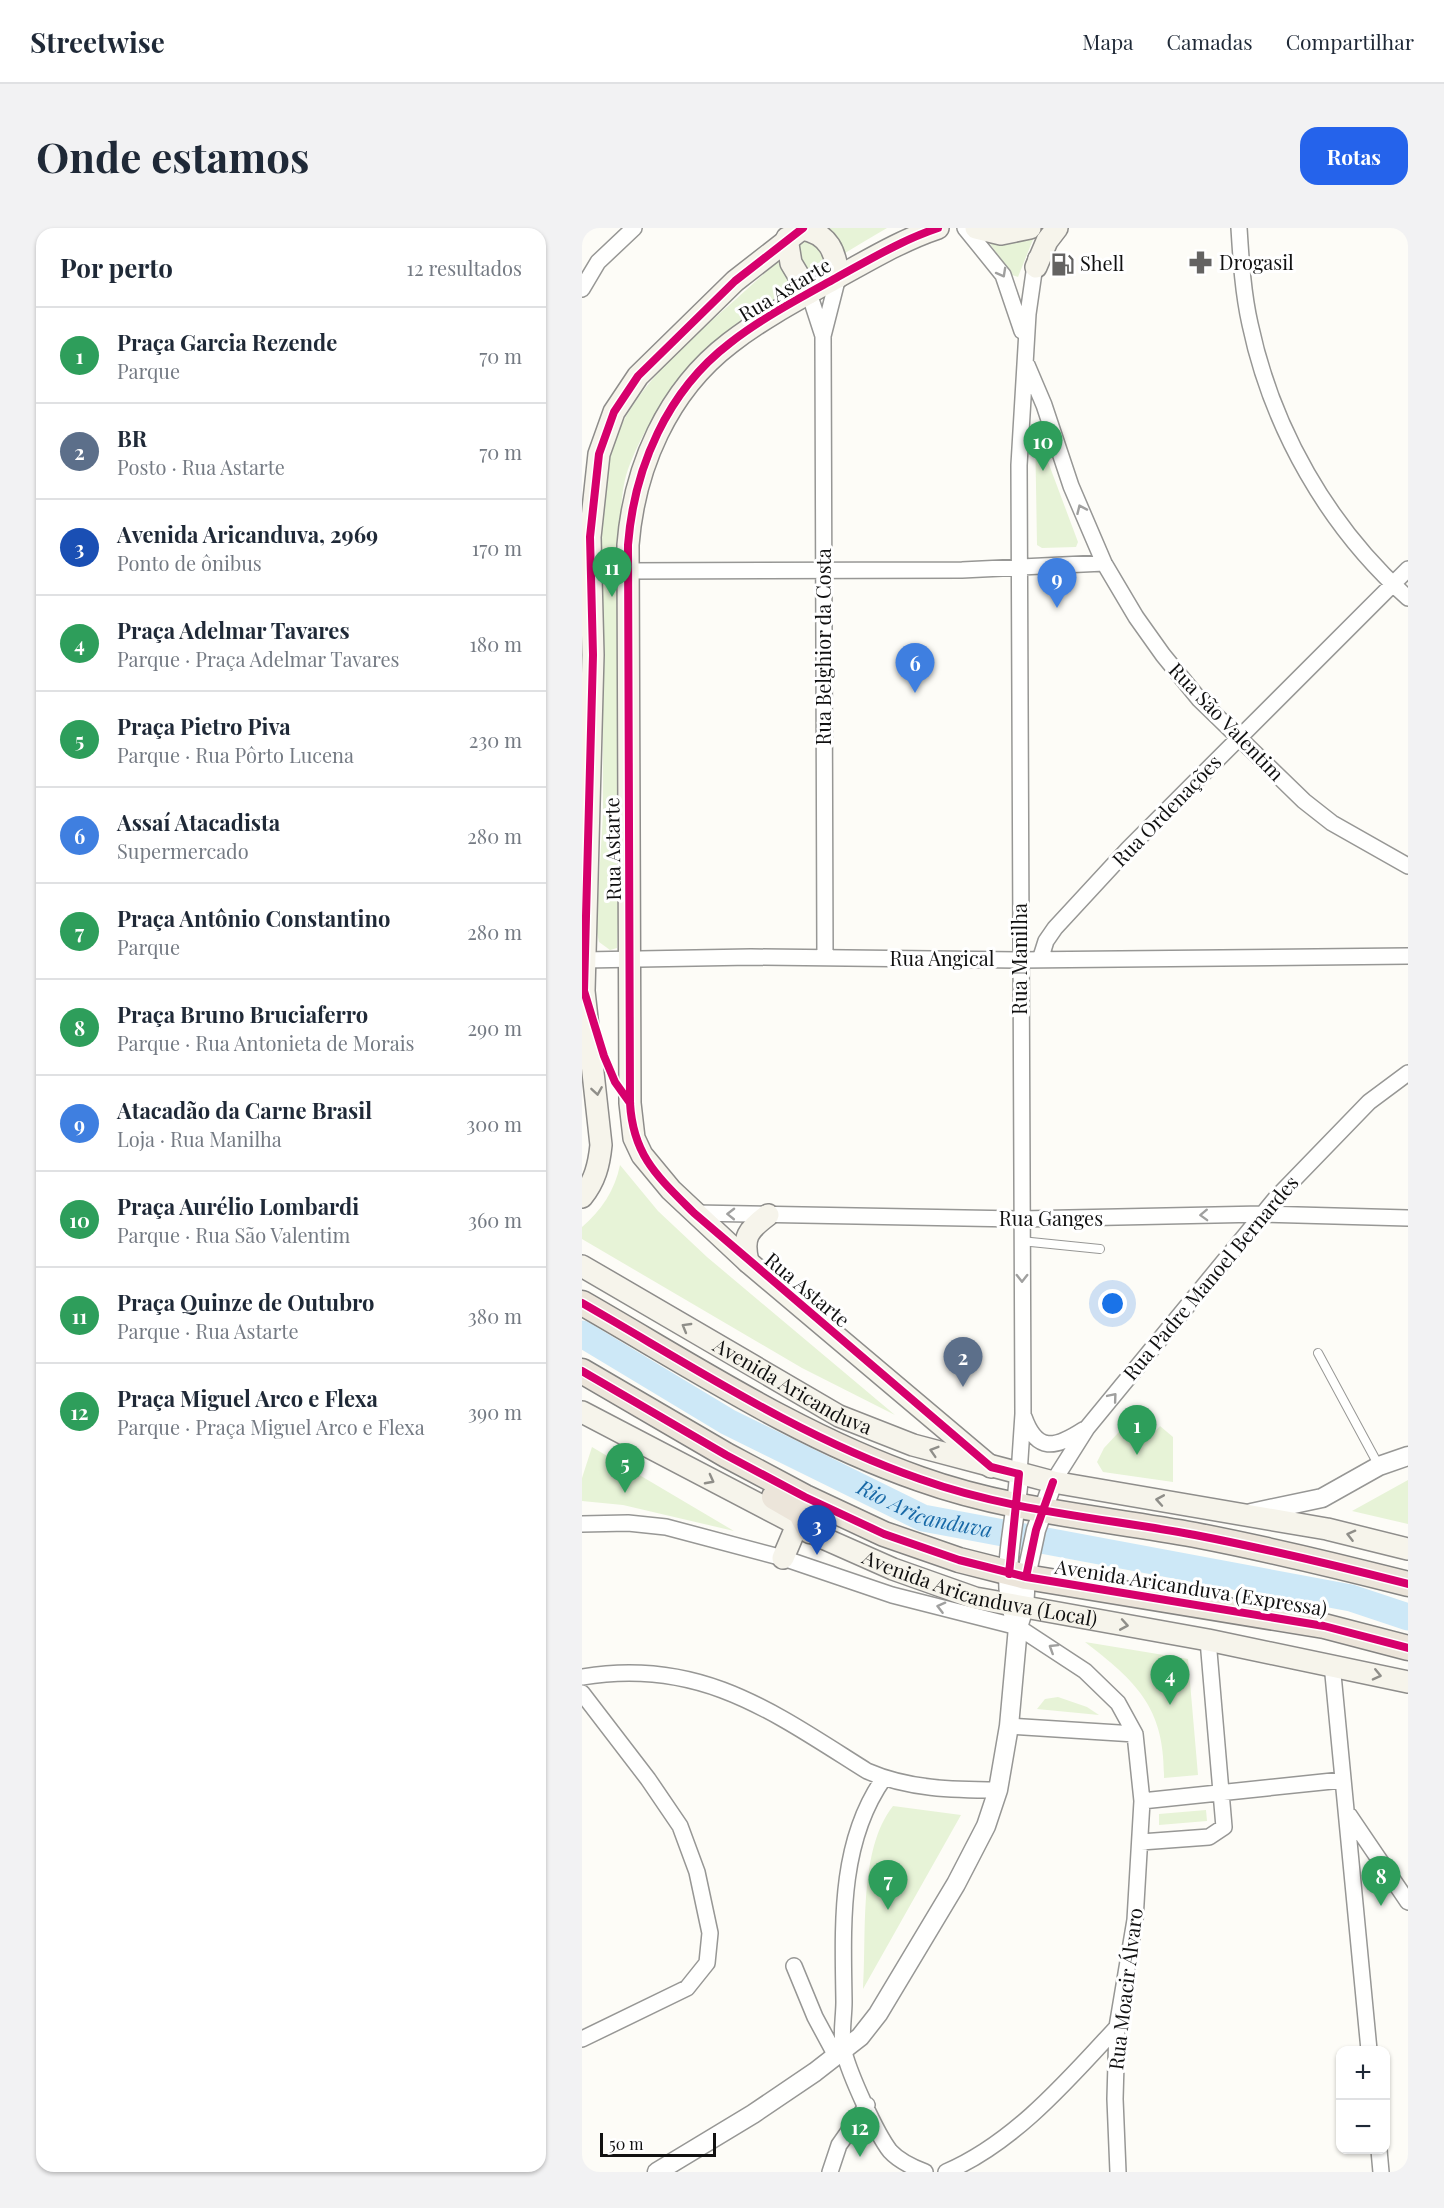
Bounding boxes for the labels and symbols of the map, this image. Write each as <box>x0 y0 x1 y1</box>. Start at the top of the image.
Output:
place label: Drogasil <box>1219 248 1294 275</box>
place label: Shell <box>1080 249 1124 276</box>
pharmacy icon: Drogasil <box>1188 250 1214 276</box>
street label: Rua Astarte <box>733 251 835 327</box>
fuel station icon: Shell <box>1049 251 1075 277</box>
one-way arrow <box>994 267 1006 277</box>
pin: 10 <box>1024 422 1062 471</box>
one-way arrow <box>1076 505 1088 516</box>
pin: 11 <box>592 548 632 597</box>
street label: Rua Belghior da Costa <box>809 548 836 746</box>
pin: 9 <box>1038 558 1076 608</box>
pin: 6 <box>896 644 934 693</box>
street label: Rua São Valentim <box>1164 656 1291 786</box>
street label: Rua Ordenações <box>1106 748 1226 872</box>
street label: Rua Astarte <box>597 797 626 901</box>
street label: Rua Manilha <box>1005 903 1032 1015</box>
street label: Rua Angical <box>890 944 995 971</box>
one-way arrow <box>590 1086 602 1096</box>
street label: Rua Padre Manoel Bernardes <box>1116 1169 1304 1385</box>
street label: Rua Ganges <box>999 1204 1103 1231</box>
one-way arrow <box>726 1208 735 1220</box>
one-way arrow <box>1200 1209 1209 1222</box>
street label: Rua Astarte <box>760 1245 856 1332</box>
one-way arrow <box>1016 1273 1028 1282</box>
your location <box>1098 1289 1127 1318</box>
one-way arrow <box>682 1322 692 1334</box>
street label: Avenida Aricanduva <box>708 1330 876 1440</box>
pin: 2 <box>944 1338 982 1387</box>
one-way arrow <box>1106 1393 1117 1404</box>
pin: 1 <box>1118 1406 1156 1455</box>
pin: 5 <box>606 1444 645 1493</box>
one-way arrow <box>929 1446 940 1458</box>
water label: Rio Aricanduva <box>852 1471 995 1543</box>
one-way arrow <box>704 1472 715 1484</box>
one-way arrow <box>1155 1494 1164 1506</box>
pin: 3 <box>798 1506 836 1555</box>
one-way arrow <box>1346 1530 1356 1543</box>
street label: Avenida Aricanduva (Local) <box>858 1542 1100 1632</box>
street label: Avenida Aricanduva (Expressa) <box>1052 1552 1329 1621</box>
one-way arrow <box>936 1602 946 1615</box>
one-way arrow <box>1119 1618 1128 1630</box>
one-way arrow <box>1049 1644 1059 1656</box>
pin: 4 <box>1150 1656 1190 1705</box>
one-way arrow <box>1371 1667 1381 1680</box>
pin: 8 <box>1362 1856 1400 1906</box>
pin: 7 <box>868 1860 908 1910</box>
street label: Rua Moacir Álvaro <box>1101 1906 1148 2071</box>
pin: 12 <box>840 2108 880 2157</box>
scale bar <box>600 2130 716 2158</box>

